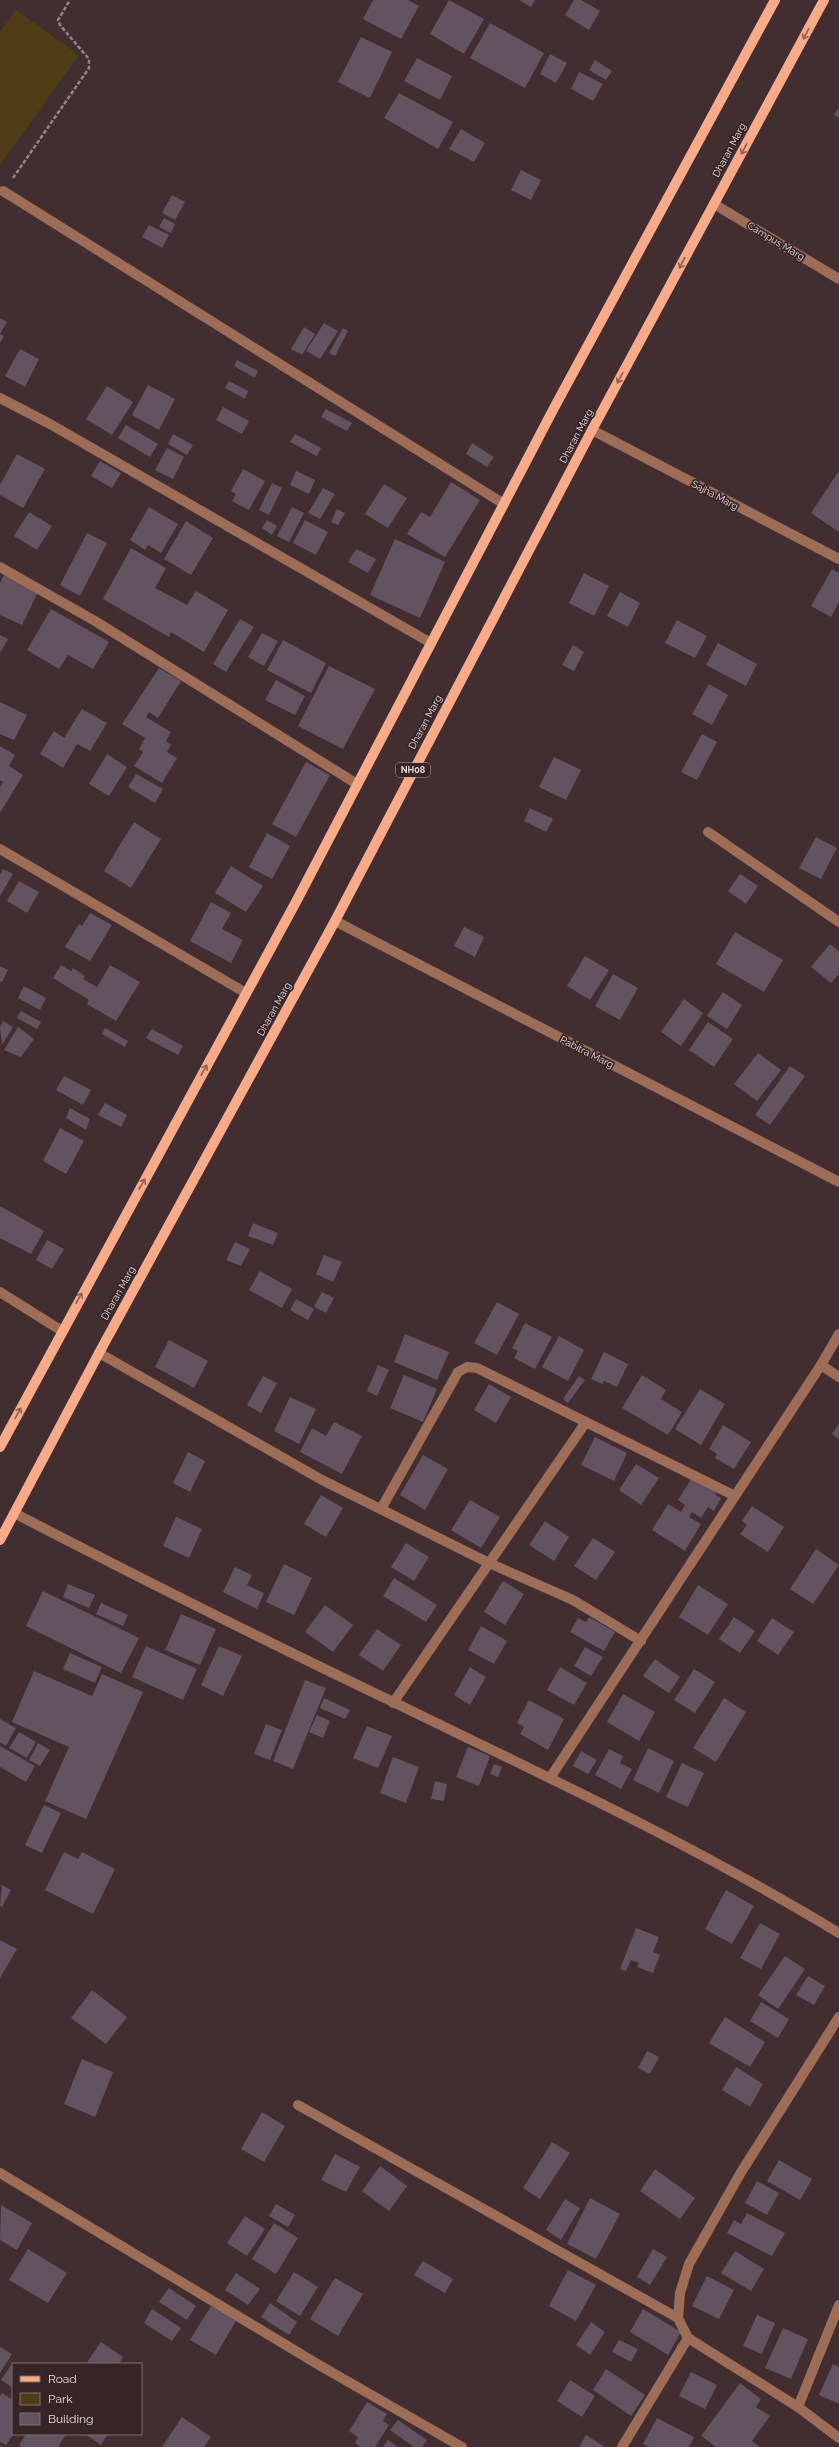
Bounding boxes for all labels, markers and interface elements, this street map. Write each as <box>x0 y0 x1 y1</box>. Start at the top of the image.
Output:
one-way arrow <box>801 28 809 40</box>
street label: Dharan Marg <box>710 121 748 179</box>
one-way arrow <box>740 143 747 155</box>
street label: Campus Marg <box>745 220 807 262</box>
one-way arrow <box>678 257 686 269</box>
one-way arrow <box>616 371 624 383</box>
street label: Dharan Marg <box>557 407 595 465</box>
street label: Sajha Marg <box>690 478 740 512</box>
street label: Dharan Marg <box>406 693 444 751</box>
road number: NH08 <box>396 763 430 777</box>
street label: Dharan Marg <box>255 980 293 1038</box>
street label: Pabitra Marg <box>558 1034 616 1070</box>
one-way arrow <box>201 1064 209 1076</box>
one-way arrow <box>138 1178 146 1190</box>
street label: Dharan Marg <box>99 1264 137 1322</box>
one-way arrow <box>76 1292 84 1304</box>
one-way arrow <box>15 1407 22 1419</box>
legend <box>12 2363 142 2435</box>
text: Road <box>48 2372 77 2386</box>
text: Park <box>48 2392 73 2406</box>
text: Building <box>48 2412 94 2426</box>

